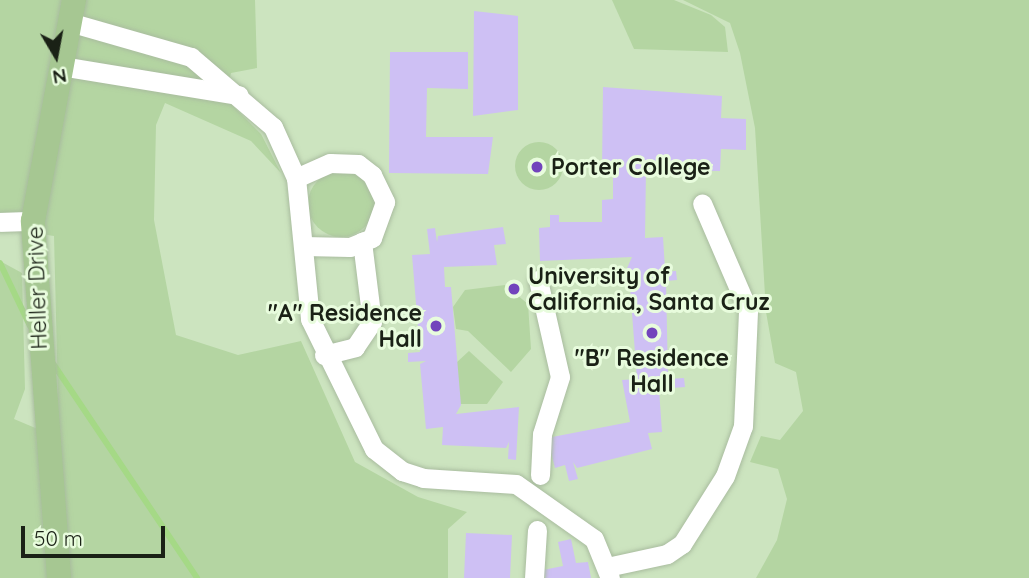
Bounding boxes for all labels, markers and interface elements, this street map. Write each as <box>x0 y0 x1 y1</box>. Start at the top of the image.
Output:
north arrow <box>21 21 91 91</box>
text: N <box>51 64 69 90</box>
place label: Porter College <box>551 153 710 181</box>
marker: Porter College <box>529 159 545 175</box>
street label: Heller Drive <box>21 226 53 350</box>
place label: University of California, Santa Cruz <box>528 262 770 316</box>
marker: University of California, Santa Cruz <box>506 281 522 297</box>
place label: "A" Residence Hall <box>268 299 422 353</box>
marker: "A" Residence Hall <box>428 318 444 334</box>
marker: "B" Residence Hall <box>644 325 660 341</box>
place label: "B" Residence Hall <box>575 344 729 398</box>
scale bar <box>24 512 168 556</box>
text: 50 m <box>34 525 83 551</box>

